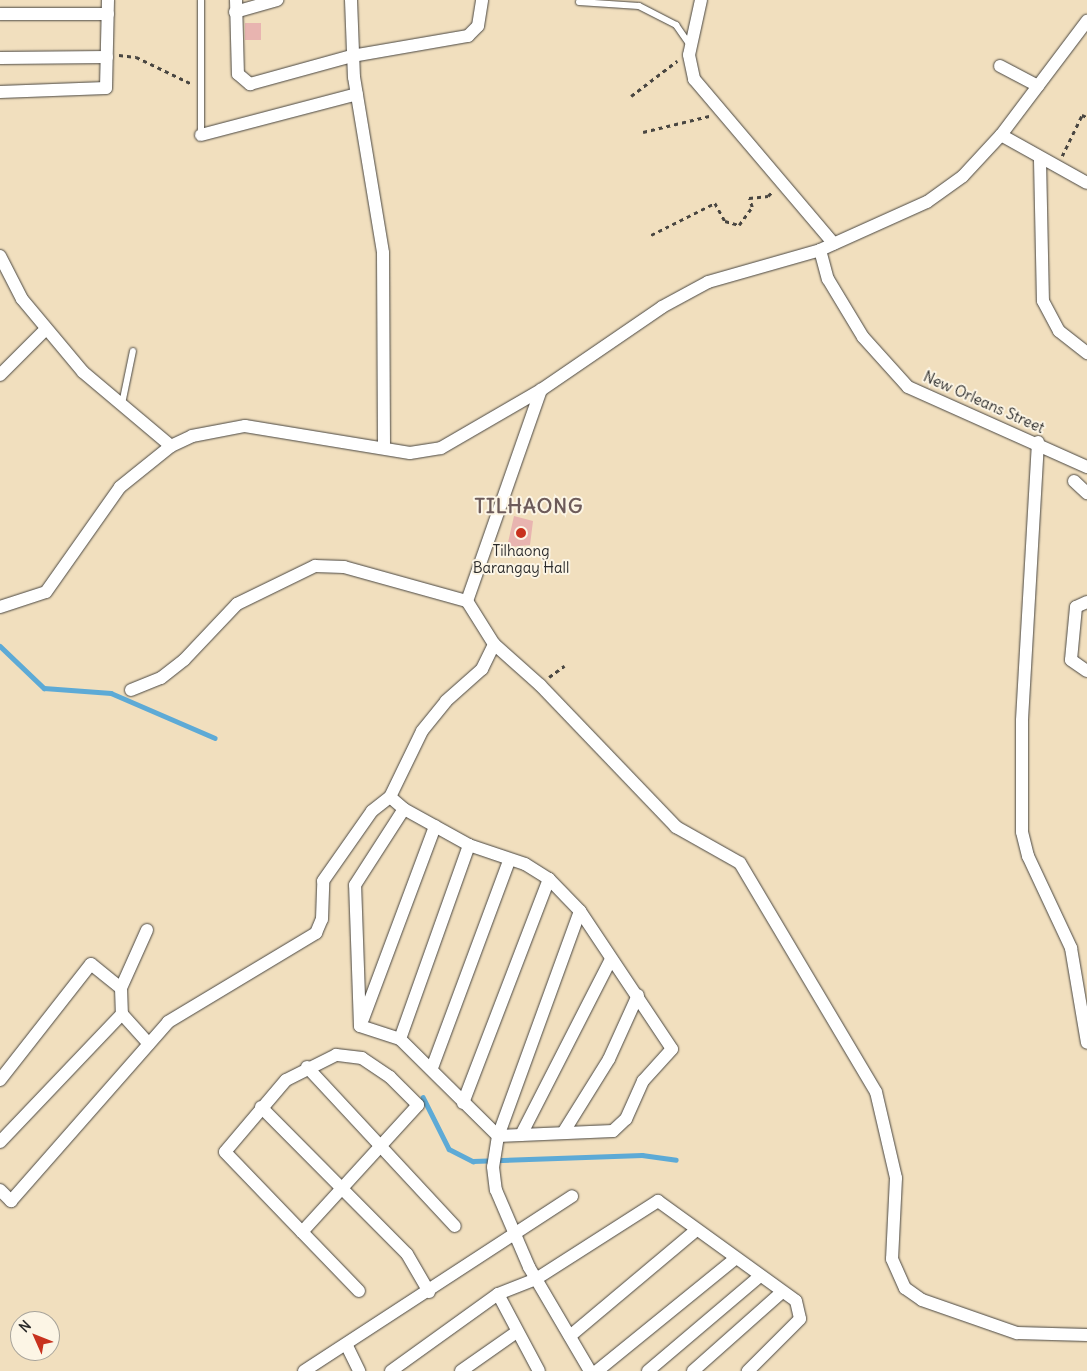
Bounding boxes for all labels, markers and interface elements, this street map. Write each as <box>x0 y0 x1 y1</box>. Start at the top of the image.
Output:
street label: New Orleans Street <box>921 367 1047 437</box>
district label: TILHAONG <box>474 493 584 517</box>
marker: Tilhaong Barangay Hall <box>515 527 527 539</box>
place label: Tilhaong Barangay Hall <box>473 541 569 576</box>
north arrow <box>10 1311 60 1361</box>
text: N <box>15 1317 35 1336</box>

